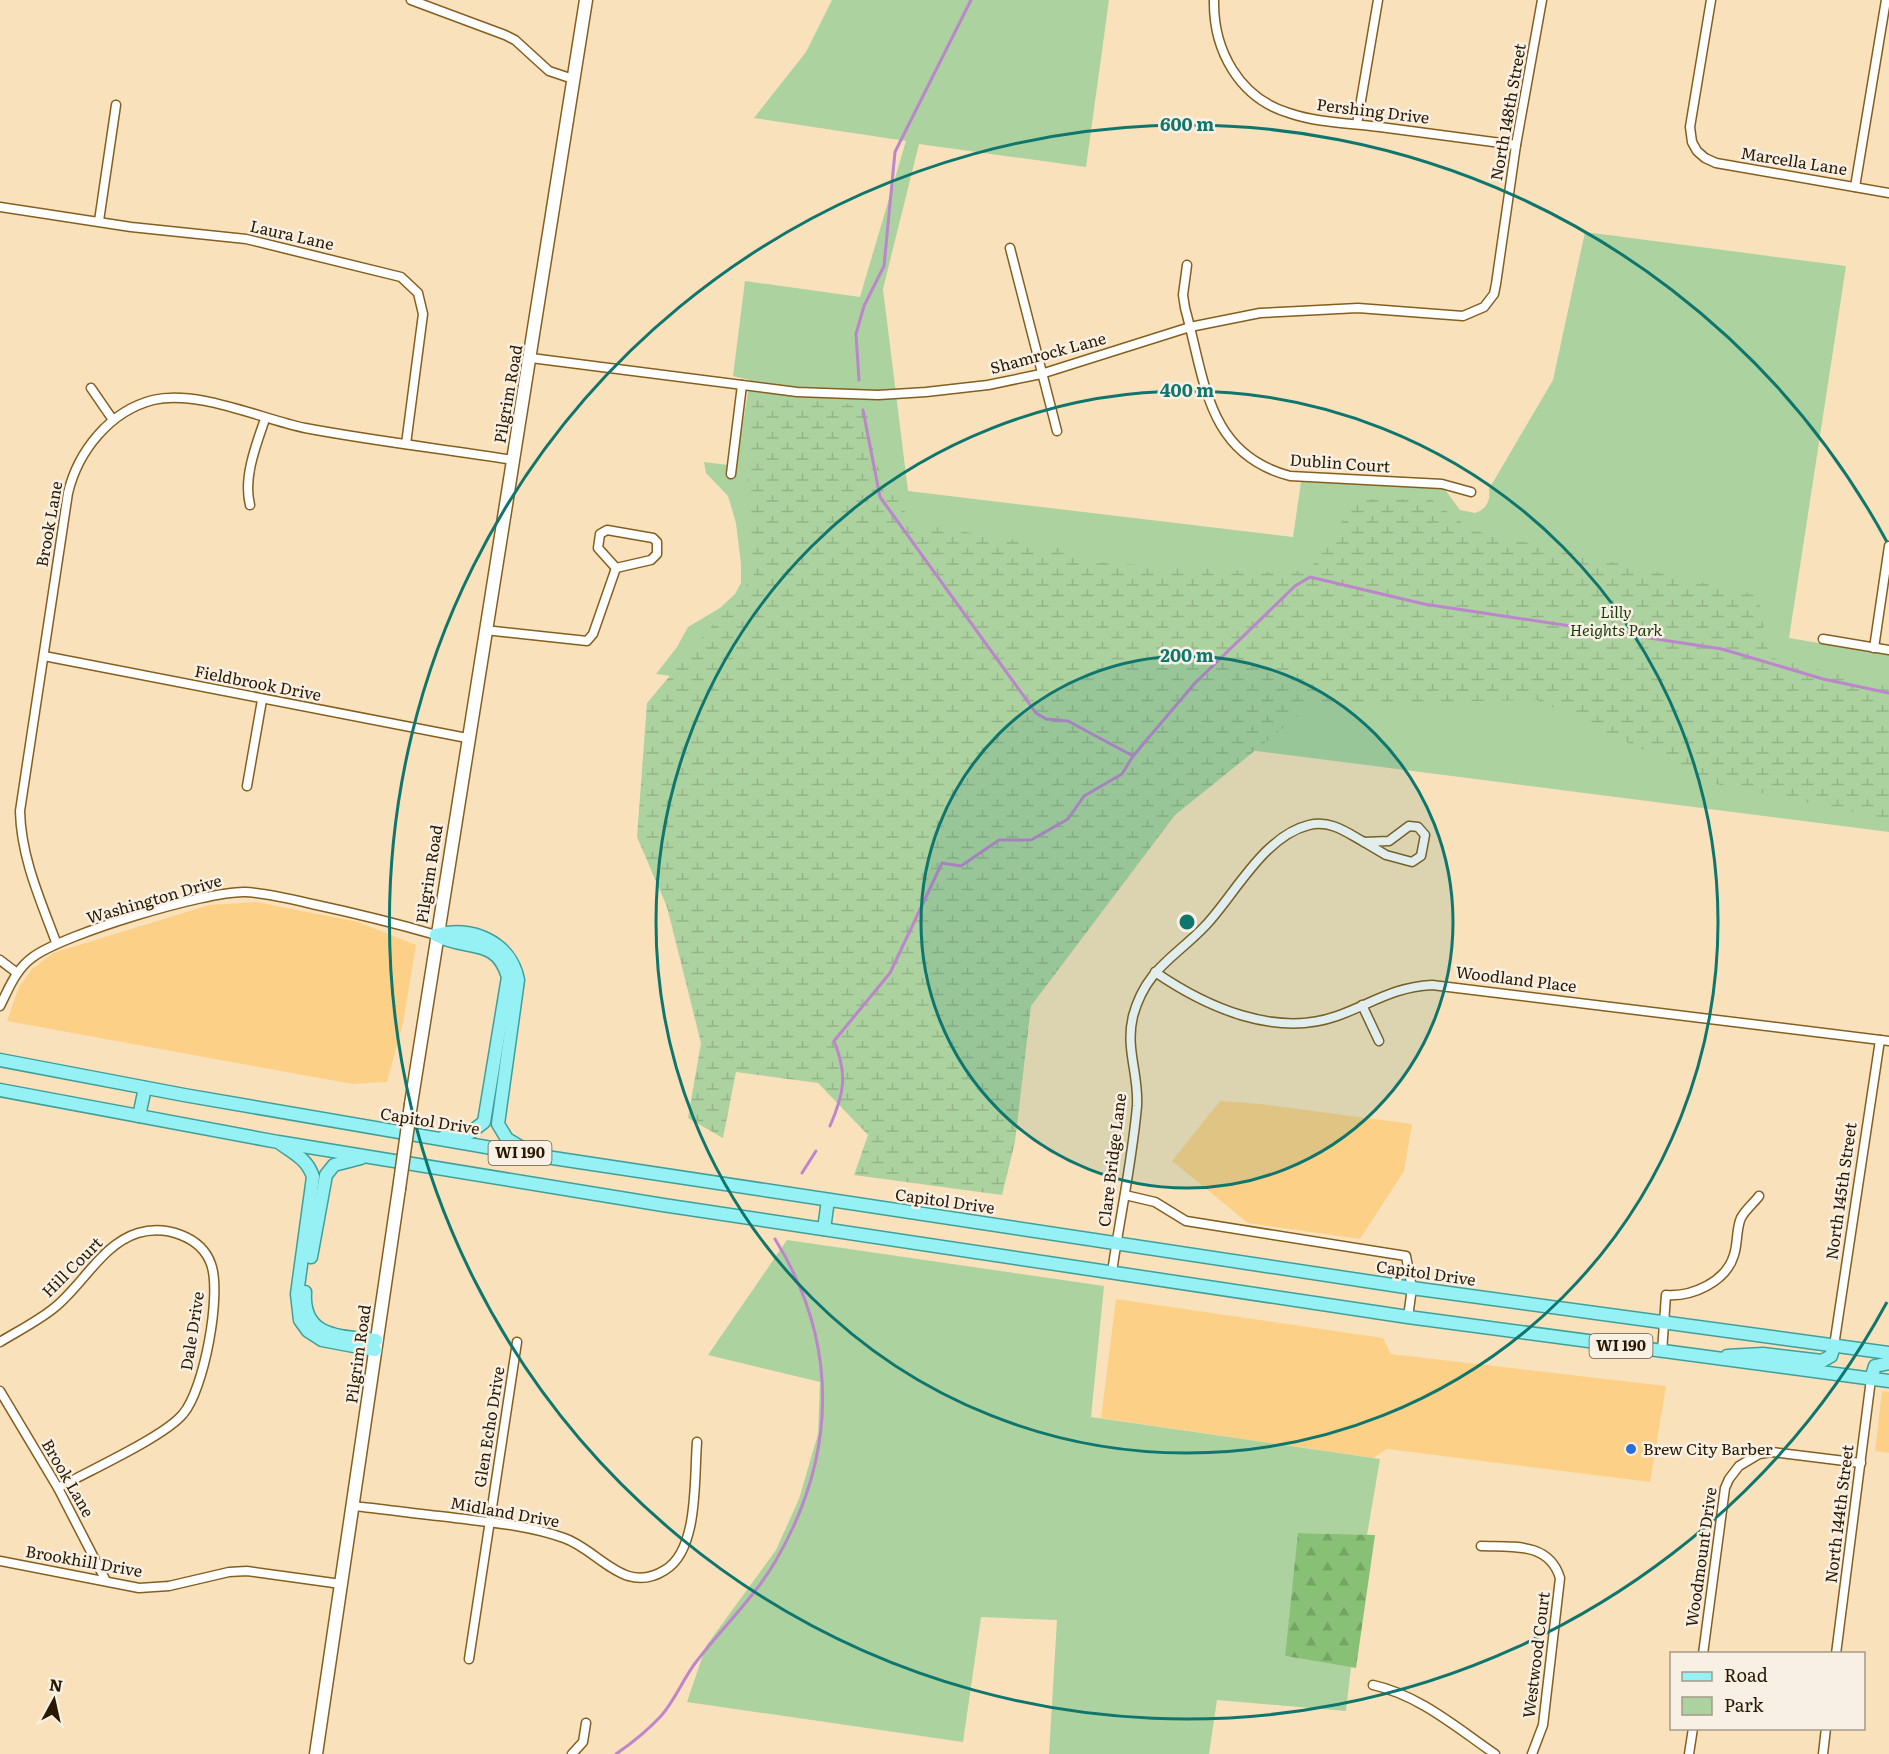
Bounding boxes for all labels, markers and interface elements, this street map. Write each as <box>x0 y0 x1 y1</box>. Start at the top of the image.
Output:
street label: North 148th Street <box>1483 41 1531 182</box>
street label: Pershing Drive <box>1315 91 1431 129</box>
text: 600 m <box>1160 110 1214 137</box>
street label: Marcella Lane <box>1739 140 1849 180</box>
street label: Laura Lane <box>248 213 337 255</box>
street label: Shamrock Lane <box>987 325 1108 379</box>
street label: Pilgrim Road <box>487 342 528 445</box>
text: 400 m <box>1160 376 1214 403</box>
street label: Dublin Court <box>1289 447 1392 478</box>
street label: Brook Lane <box>29 479 67 569</box>
park label: Lilly Heights Park <box>1570 599 1662 641</box>
text: 200 m <box>1160 641 1214 668</box>
street label: Fieldbrook Drive <box>193 658 324 706</box>
street label: Pilgrim Road <box>408 823 448 925</box>
street label: Washington Drive <box>83 867 224 929</box>
centre of rings <box>1177 912 1197 932</box>
street label: Woodland Place <box>1454 959 1578 997</box>
street label: Clare Bridge Lane <box>1091 1092 1131 1228</box>
street label: Capitol Drive <box>379 1100 482 1140</box>
street label: North 145th Street <box>1818 1120 1862 1261</box>
road number: WI 190 <box>488 1141 552 1165</box>
street label: Capitol Drive <box>894 1181 996 1219</box>
street label: Hill Court <box>35 1230 107 1302</box>
street label: Capitol Drive <box>1375 1253 1477 1291</box>
street label: Dale Drive <box>173 1290 209 1372</box>
street label: Pilgrim Road <box>338 1303 376 1405</box>
road number: WI 190 <box>1590 1334 1652 1358</box>
street label: Glen Echo Drive <box>467 1365 509 1489</box>
street label: Brook Lane <box>37 1434 101 1521</box>
place label: Brew City Barber <box>1643 1436 1773 1460</box>
marker: Brew City Barber <box>1624 1442 1638 1456</box>
street label: North 144th Street <box>1818 1443 1858 1584</box>
street label: Woodmount Drive <box>1678 1485 1722 1628</box>
street label: Midland Drive <box>449 1490 562 1532</box>
street label: Brookhill Drive <box>24 1538 144 1582</box>
street label: Westwood Court <box>1515 1590 1555 1719</box>
legend <box>1670 1652 1865 1730</box>
text: Road <box>1724 1661 1768 1688</box>
north arrow <box>24 1670 84 1730</box>
text: N <box>48 1671 65 1697</box>
text: Park <box>1724 1691 1765 1718</box>

